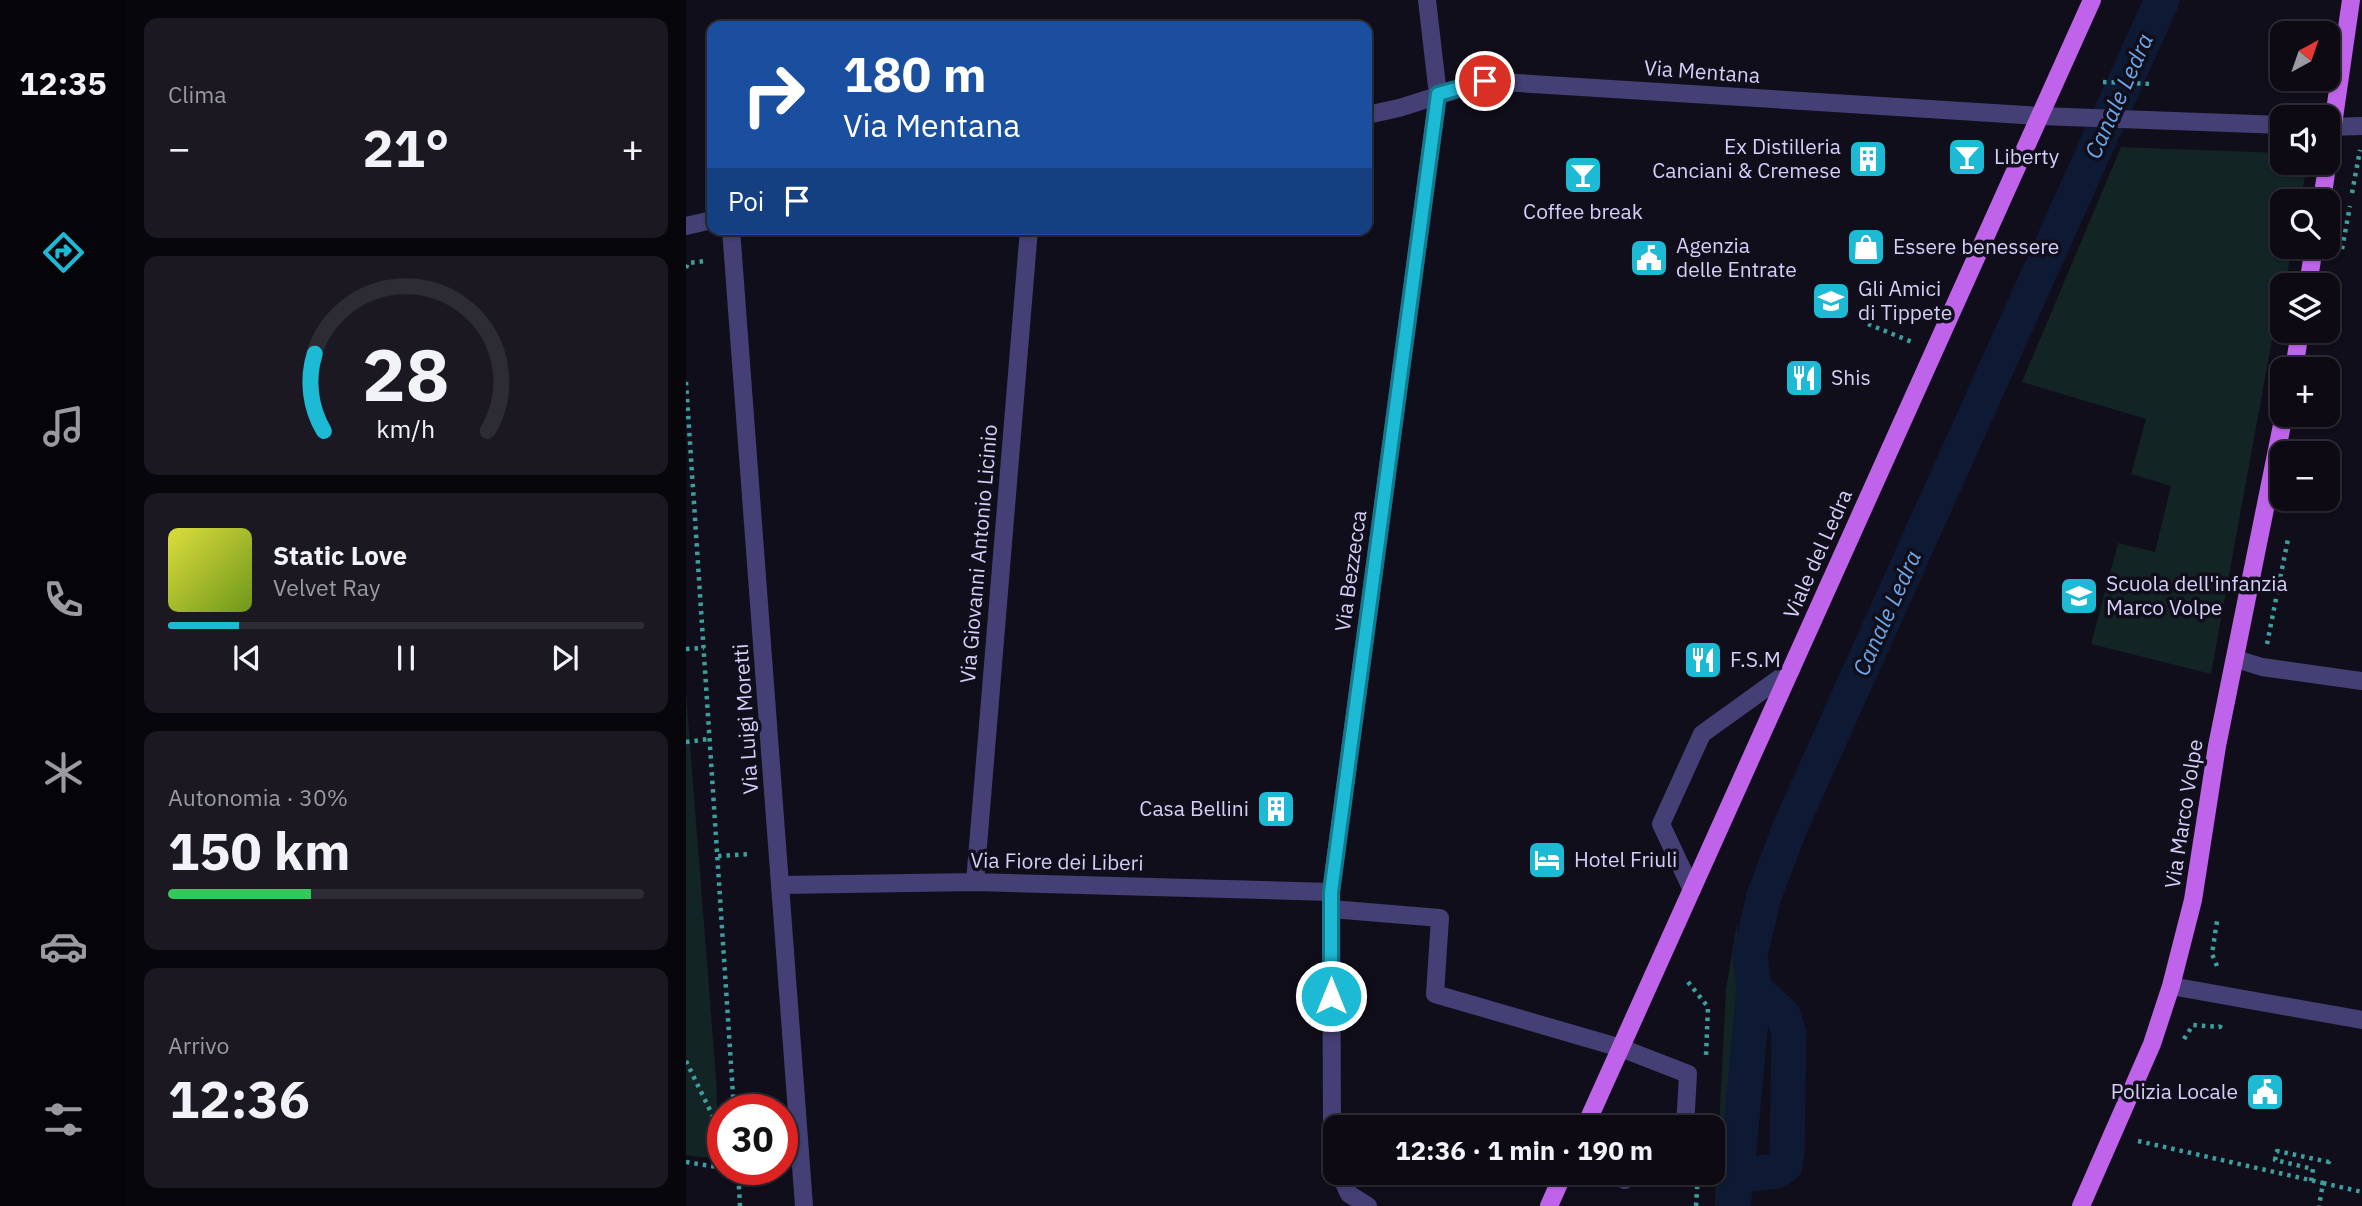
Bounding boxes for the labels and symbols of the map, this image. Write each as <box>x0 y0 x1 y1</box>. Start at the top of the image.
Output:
north arrow <box>2270 21 2340 91</box>
water label: Canale Ledra <box>2077 28 2159 163</box>
pin <box>1455 51 1515 111</box>
street label: Via Mentana <box>1643 53 1761 89</box>
place label: Ex Distilleria Canciani & Cremese <box>1652 132 1841 184</box>
bar icon: Liberty <box>1946 136 1988 178</box>
building icon: Ex Distilleria Canciani & Cremese <box>1847 138 1889 180</box>
place label: Liberty <box>1994 142 2060 170</box>
bar icon: Coffee break <box>1562 154 1604 196</box>
place label: Coffee break <box>1523 197 1643 225</box>
shop icon: Essere benessere <box>1845 226 1887 268</box>
place label: Agenzia delle Entrate <box>1676 231 1797 283</box>
place label: Essere benessere <box>1893 232 2059 260</box>
public building icon: Agenzia delle Entrate <box>1628 237 1670 279</box>
place label: Gli Amici di Tippete <box>1858 274 1952 326</box>
school or university icon: Gli Amici di Tippete <box>1810 280 1852 322</box>
restaurant icon: Shis <box>1783 357 1825 399</box>
place label: Shis <box>1831 363 1871 391</box>
street label: Via Giovanni Antonio Licinio <box>953 423 1003 685</box>
street label: Viale del Ledra <box>1776 485 1858 623</box>
street label: Via Bezzecca <box>1328 508 1372 633</box>
water label: Canale Ledra <box>1845 545 1927 680</box>
place label: Scuola dell'infanzia Marco Volpe <box>2106 569 2288 621</box>
school or university icon: Scuola dell'infanzia Marco Volpe <box>2058 575 2100 617</box>
restaurant icon: F.S.M <box>1682 639 1724 681</box>
street label: Via Luigi Moretti <box>726 643 764 795</box>
place label: F.S.M <box>1730 645 1781 673</box>
street label: Via Marco Volpe <box>2157 737 2209 890</box>
building icon: Casa Bellini <box>1255 788 1297 830</box>
place label: Casa Bellini <box>1139 794 1249 822</box>
hotel icon: Hotel Friuli <box>1526 839 1568 881</box>
street label: Via Fiore dei Liberi <box>970 845 1144 877</box>
place label: Hotel Friuli <box>1574 845 1677 873</box>
position arrow <box>1294 959 1368 1033</box>
public building icon: Polizia Locale <box>2244 1071 2286 1113</box>
place label: Polizia Locale <box>2111 1077 2238 1105</box>
speed limit sign: 30 <box>707 1094 798 1185</box>

